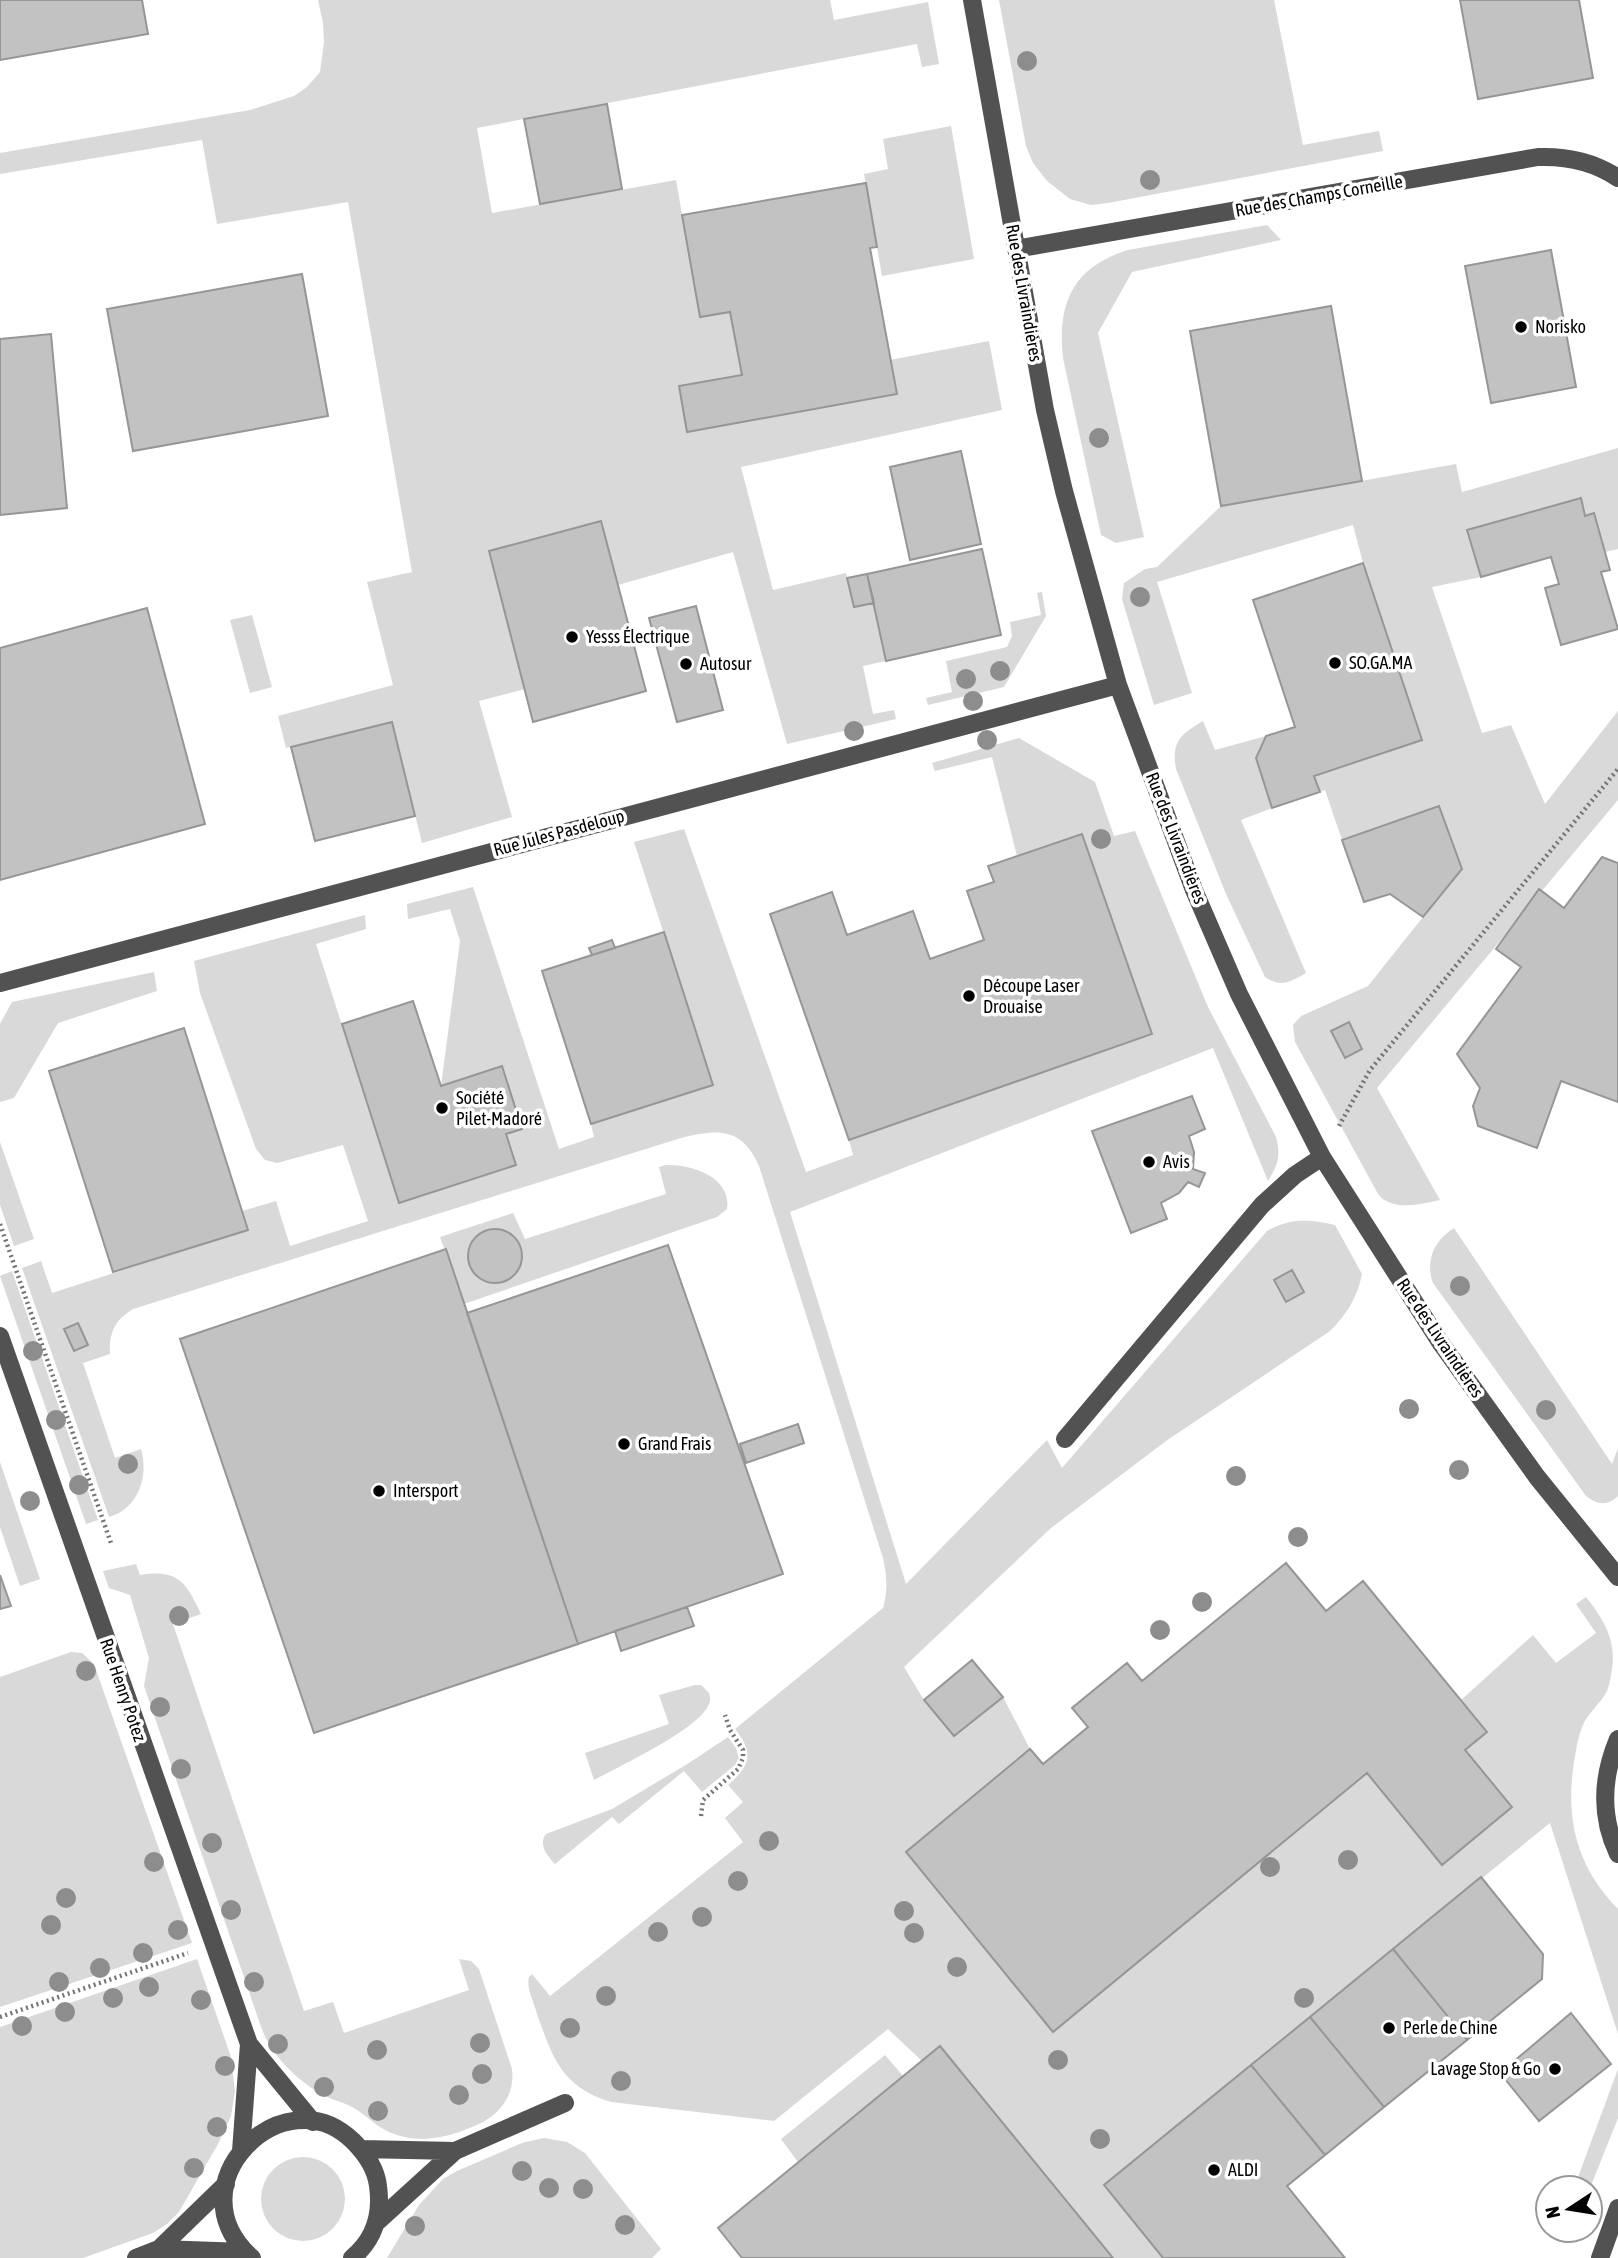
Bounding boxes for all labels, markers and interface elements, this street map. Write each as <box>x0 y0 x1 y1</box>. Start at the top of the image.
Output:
street label: Rue des Champs Corneille <box>1233 170 1404 221</box>
street label: Rue des Livraindières <box>1002 223 1047 363</box>
place label: Norisko <box>1535 316 1586 337</box>
marker: Norisko <box>1513 319 1529 335</box>
place label: Yesss Électrique <box>586 626 690 647</box>
marker: Yesss Électrique <box>564 629 580 645</box>
place label: SO.GA.MA <box>1349 652 1413 673</box>
place label: Autosur <box>700 653 752 674</box>
marker: SO.GA.MA <box>1327 655 1343 671</box>
marker: Autosur <box>678 656 694 672</box>
street label: Rue des Livraindières <box>1142 769 1211 907</box>
street label: Rue Jules Pasdeloup <box>491 805 627 860</box>
place label: Découpe Laser Drouaise <box>983 975 1080 1017</box>
marker: Découpe Laser Drouaise <box>961 988 977 1004</box>
place label: Société Pilet-Madoré <box>456 1087 542 1129</box>
marker: Société Pilet-Madoré <box>434 1100 450 1116</box>
place label: Avis <box>1163 1151 1190 1172</box>
marker: Avis <box>1141 1154 1157 1170</box>
street label: Rue des Livraindières <box>1393 1274 1488 1401</box>
place label: Grand Frais <box>638 1433 711 1454</box>
marker: Grand Frais <box>616 1436 632 1452</box>
place label: Intersport <box>393 1480 458 1501</box>
marker: Intersport <box>371 1483 387 1499</box>
street label: Rue Henry Potez <box>96 1636 151 1745</box>
place label: Perle de Chine <box>1403 2017 1497 2038</box>
marker: Perle de Chine <box>1381 2020 1397 2036</box>
place label: Lavage Stop & Go <box>1430 2058 1541 2079</box>
marker: Lavage Stop & Go <box>1547 2061 1563 2077</box>
place label: ALDI <box>1228 2159 1258 2180</box>
marker: ALDI <box>1206 2162 1222 2178</box>
north arrow <box>1534 2174 1604 2244</box>
text: N <box>1540 2205 1564 2220</box>

